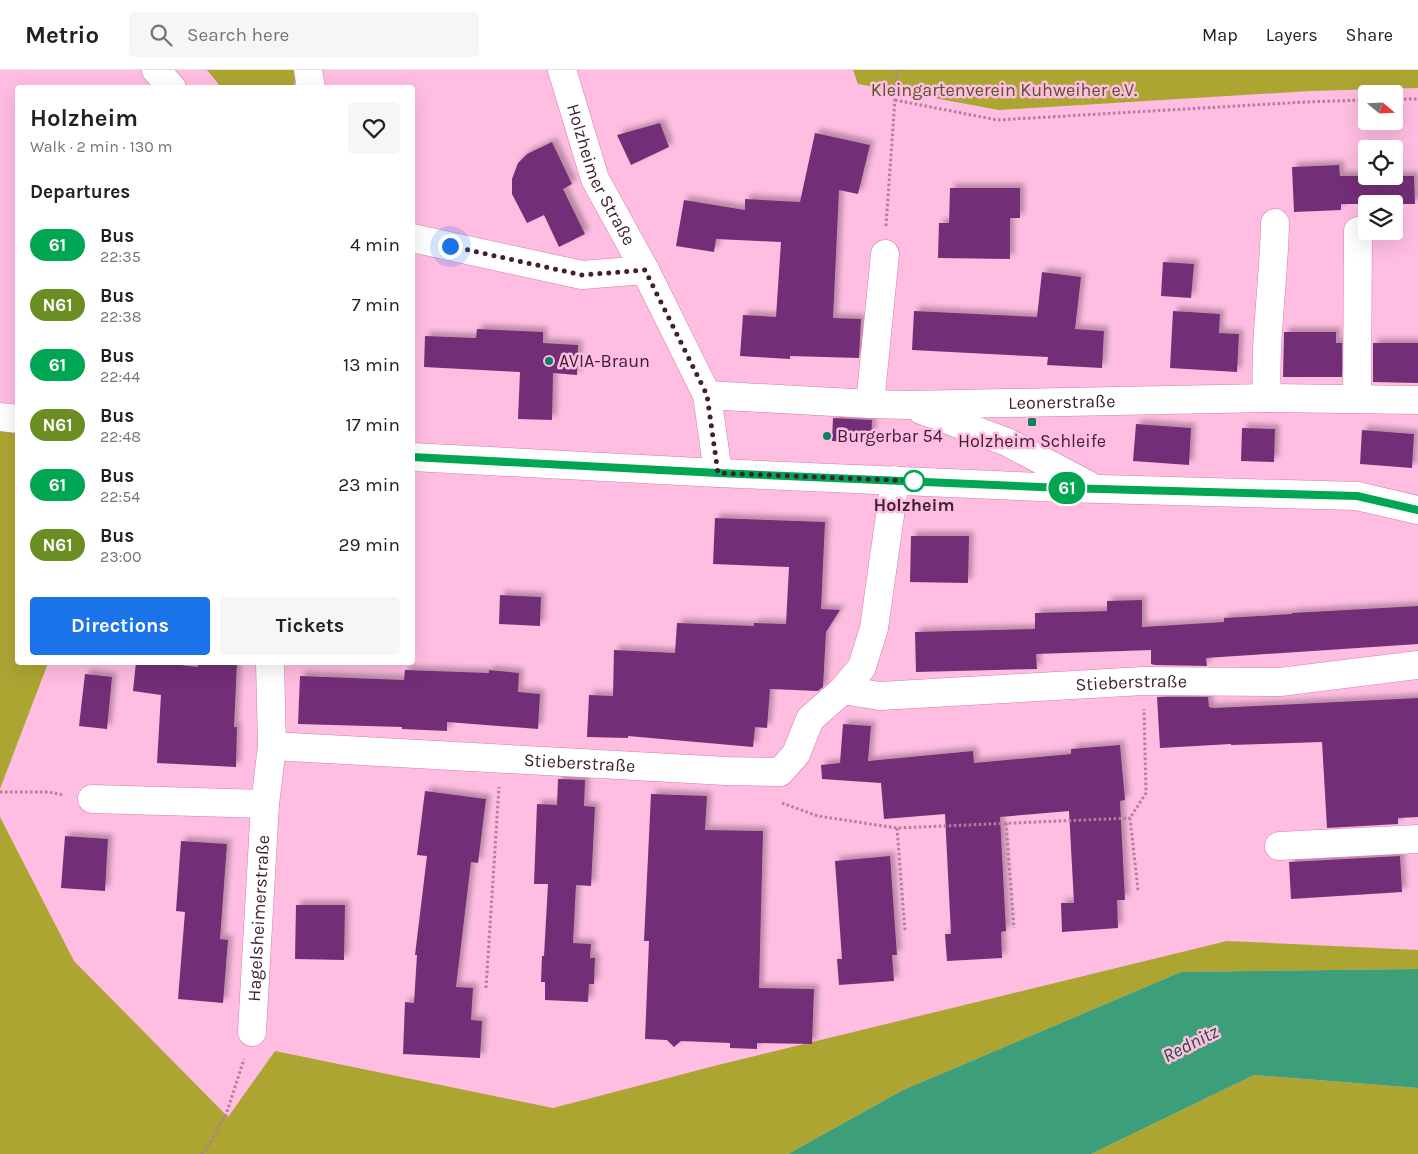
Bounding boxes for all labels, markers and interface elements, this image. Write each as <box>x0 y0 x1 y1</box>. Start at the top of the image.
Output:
search box <box>129 12 479 57</box>
text: Metrio <box>25 21 99 49</box>
icon: search <box>147 21 175 49</box>
text: Search here <box>187 24 289 46</box>
text: Map <box>1202 24 1238 46</box>
text: Layers <box>1266 24 1318 46</box>
text: Share <box>1346 24 1393 46</box>
park label: Kleingartenverein Kuhweiher e.V. <box>871 79 1137 101</box>
north arrow <box>1358 85 1402 130</box>
map controls <box>1358 85 1403 240</box>
street label: Holzheimer Straße <box>562 101 640 249</box>
button: heart <box>348 102 400 154</box>
text: Holzheim <box>30 104 138 132</box>
text: Walk · 2 min · 130 m <box>30 137 172 156</box>
button: locate <box>1358 140 1403 185</box>
text: Departures <box>30 181 130 203</box>
button: layers <box>1358 195 1403 240</box>
text: Bus <box>100 225 134 247</box>
text: 61 <box>49 234 66 256</box>
text: 4 min <box>350 234 400 256</box>
your location <box>438 234 463 259</box>
text: 22:35 <box>100 247 141 266</box>
text: Bus <box>100 285 134 307</box>
text: N61 <box>42 294 73 316</box>
text: 7 min <box>352 294 400 316</box>
text: 22:38 <box>100 307 142 326</box>
text: Bus <box>100 345 134 367</box>
place label: AVIA-Braun <box>559 350 650 372</box>
text: 61 <box>49 354 66 376</box>
text: 13 min <box>343 354 400 376</box>
marker: AVIA-Braun <box>543 355 555 367</box>
text: 22:44 <box>100 367 140 386</box>
street label: Leonerstraße <box>1008 390 1115 414</box>
text: Bus <box>100 405 134 427</box>
text: N61 <box>42 414 73 436</box>
text: 17 min <box>345 414 400 436</box>
marker: Holzheim Schleife <box>1026 416 1038 428</box>
place label: Burgerbar 54 <box>837 425 943 447</box>
text: 22:48 <box>100 427 141 446</box>
marker: Burgerbar 54 <box>821 430 833 442</box>
place label: Holzheim Schleife <box>958 430 1106 452</box>
text: Bus <box>100 465 134 487</box>
marker: Holzheim <box>903 470 925 492</box>
line badge: 61 <box>1044 472 1090 504</box>
text: 61 <box>49 474 66 496</box>
text: 23 min <box>338 474 400 496</box>
text: 61 <box>1058 477 1076 499</box>
text: 22:54 <box>100 487 140 506</box>
place label: Holzheim <box>873 494 955 516</box>
text: Bus <box>100 525 134 547</box>
text: N61 <box>42 534 73 556</box>
text: 29 min <box>339 534 400 556</box>
text: 23:00 <box>100 547 141 566</box>
button: Directions <box>30 597 210 655</box>
button: Tickets <box>220 597 400 655</box>
street label: Stieberstraße <box>1075 670 1187 696</box>
street label: Stieberstraße <box>523 749 636 777</box>
street label: Hagelsheimerstraße <box>243 834 274 1002</box>
water label: Rednitz <box>1159 1020 1223 1067</box>

